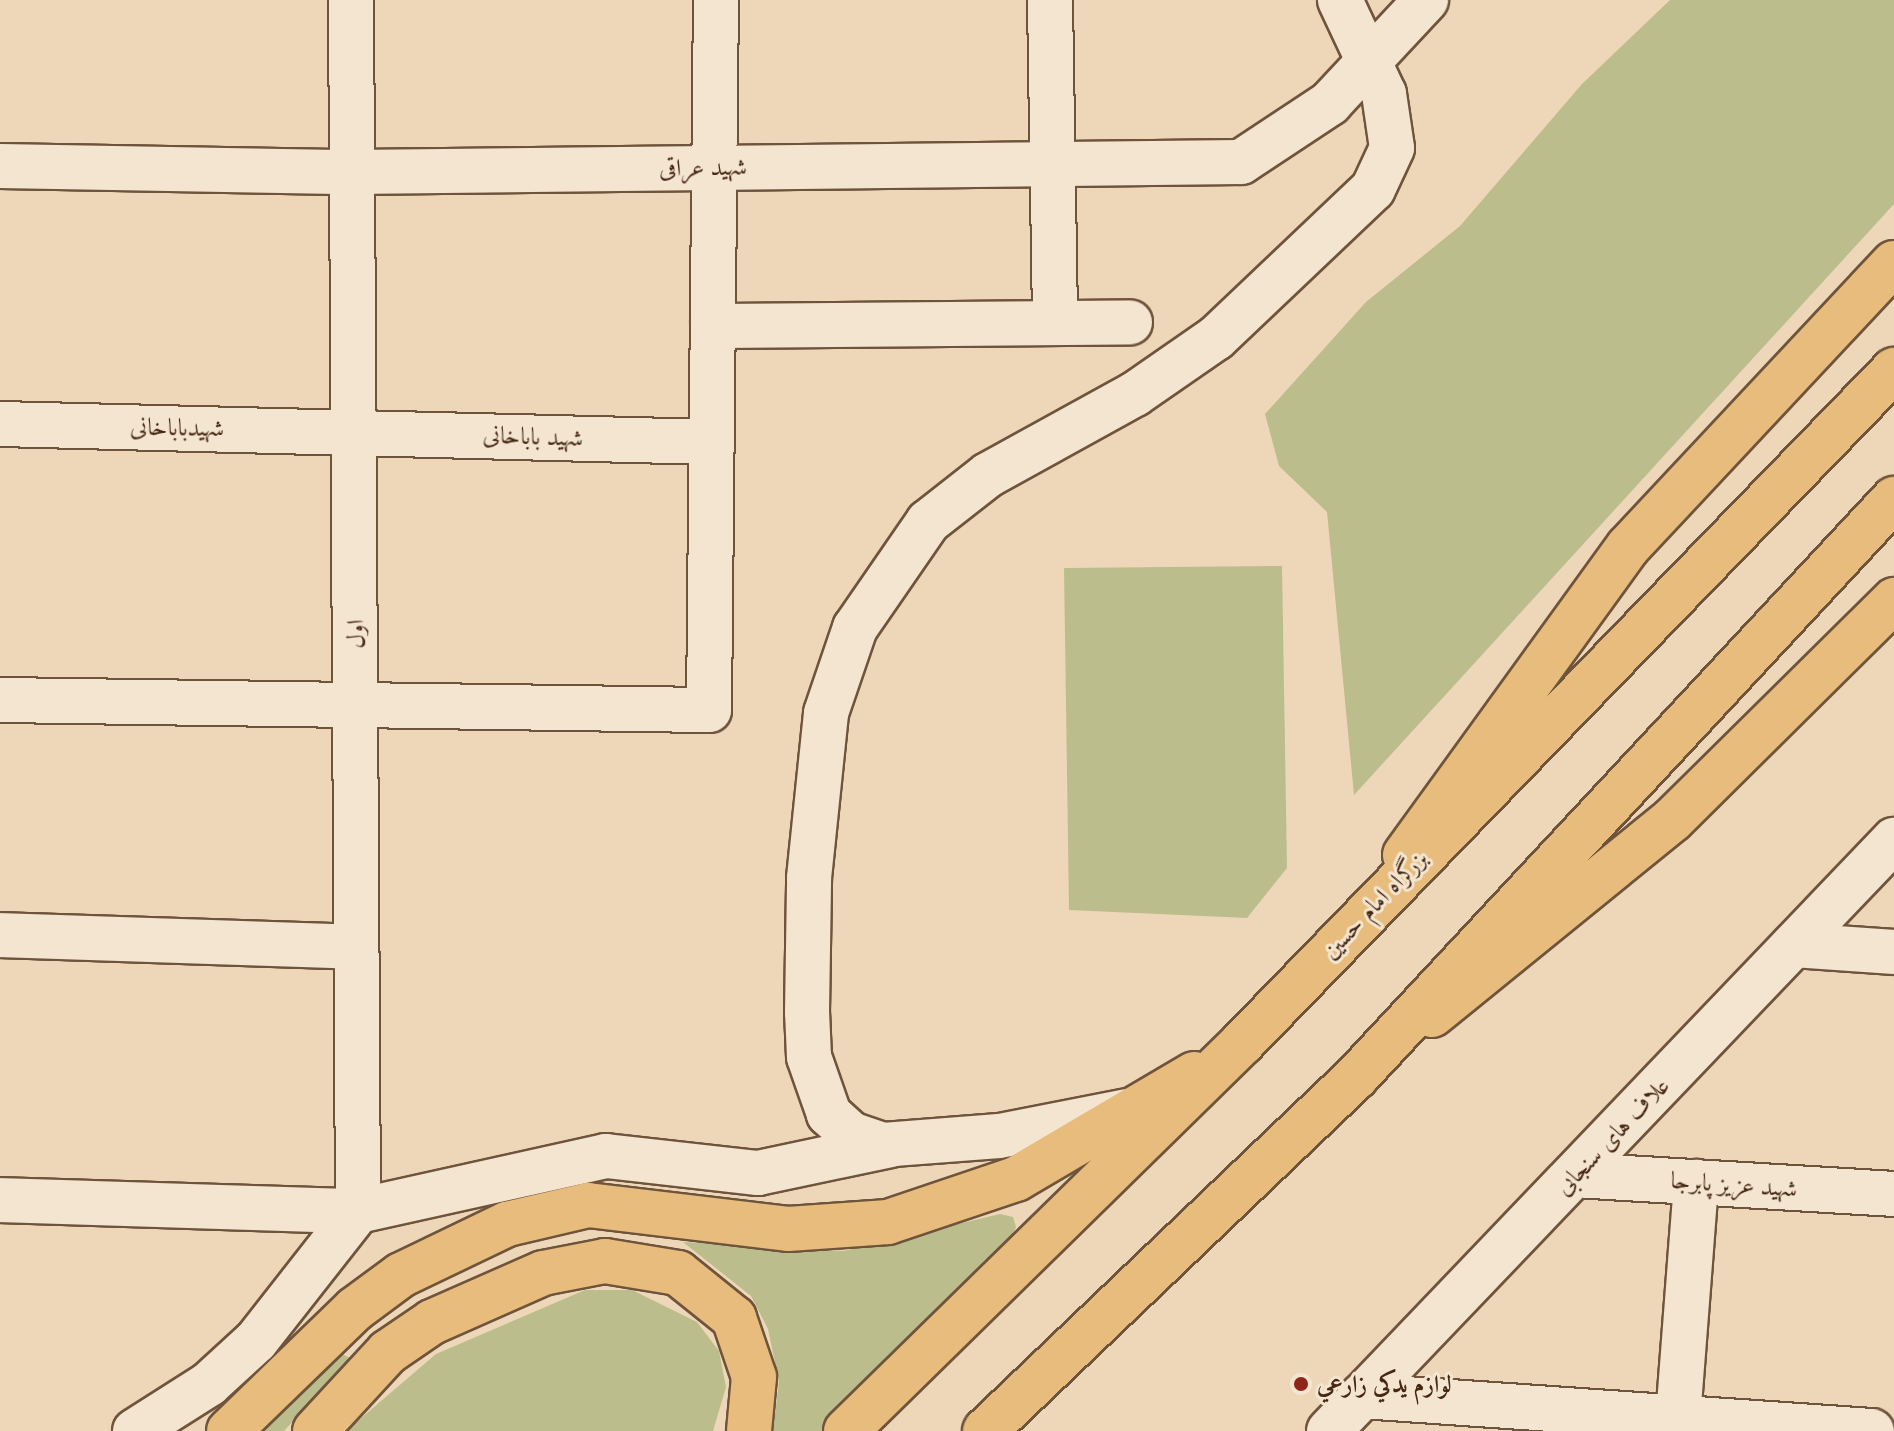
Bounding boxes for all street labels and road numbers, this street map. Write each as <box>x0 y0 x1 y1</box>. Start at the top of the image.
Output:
street label: شهید عراقی <box>659 152 747 182</box>
street label: شهیدباباخانی <box>130 412 224 442</box>
street label: شهید باباخانی <box>482 420 584 452</box>
street label: اول <box>341 619 369 649</box>
street label: بزرگراه امام حسین <box>1315 844 1433 964</box>
street label: علاف های سنجابی <box>1549 1071 1675 1201</box>
street label: شهید عزیز پابرجا <box>1670 1165 1798 1203</box>

